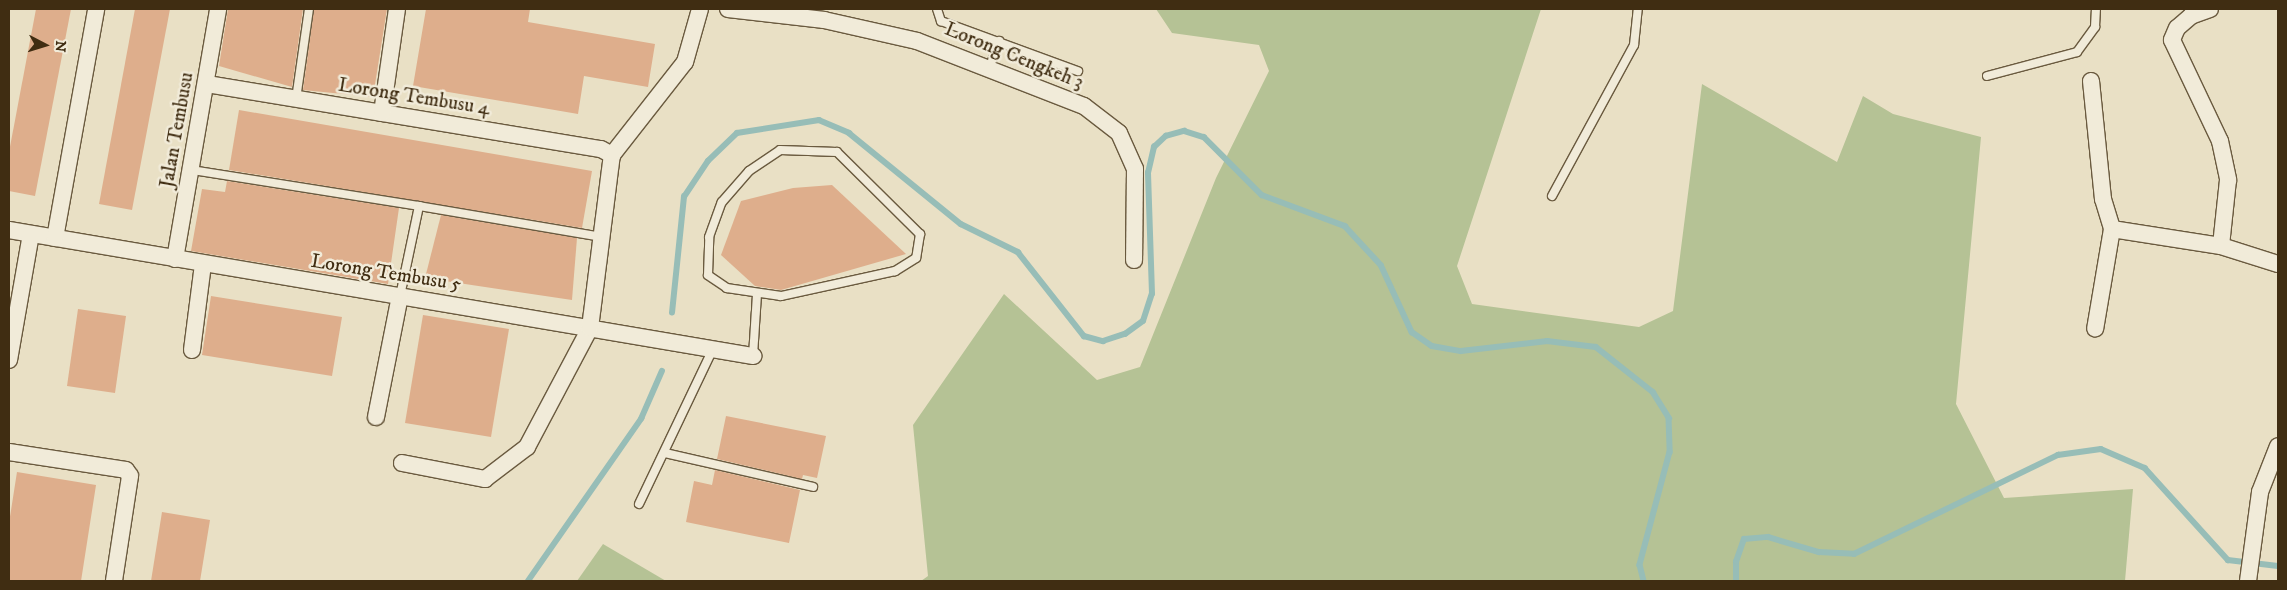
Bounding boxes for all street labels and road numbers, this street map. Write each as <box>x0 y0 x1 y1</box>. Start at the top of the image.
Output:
street label: Lorong Cengkeh 3 <box>941 17 1087 95</box>
street label: Jalan Tembusu <box>155 70 199 190</box>
street label: Lorong Tembusu 4 <box>336 73 492 121</box>
street label: Lorong Tembusu 5 <box>309 249 463 297</box>

